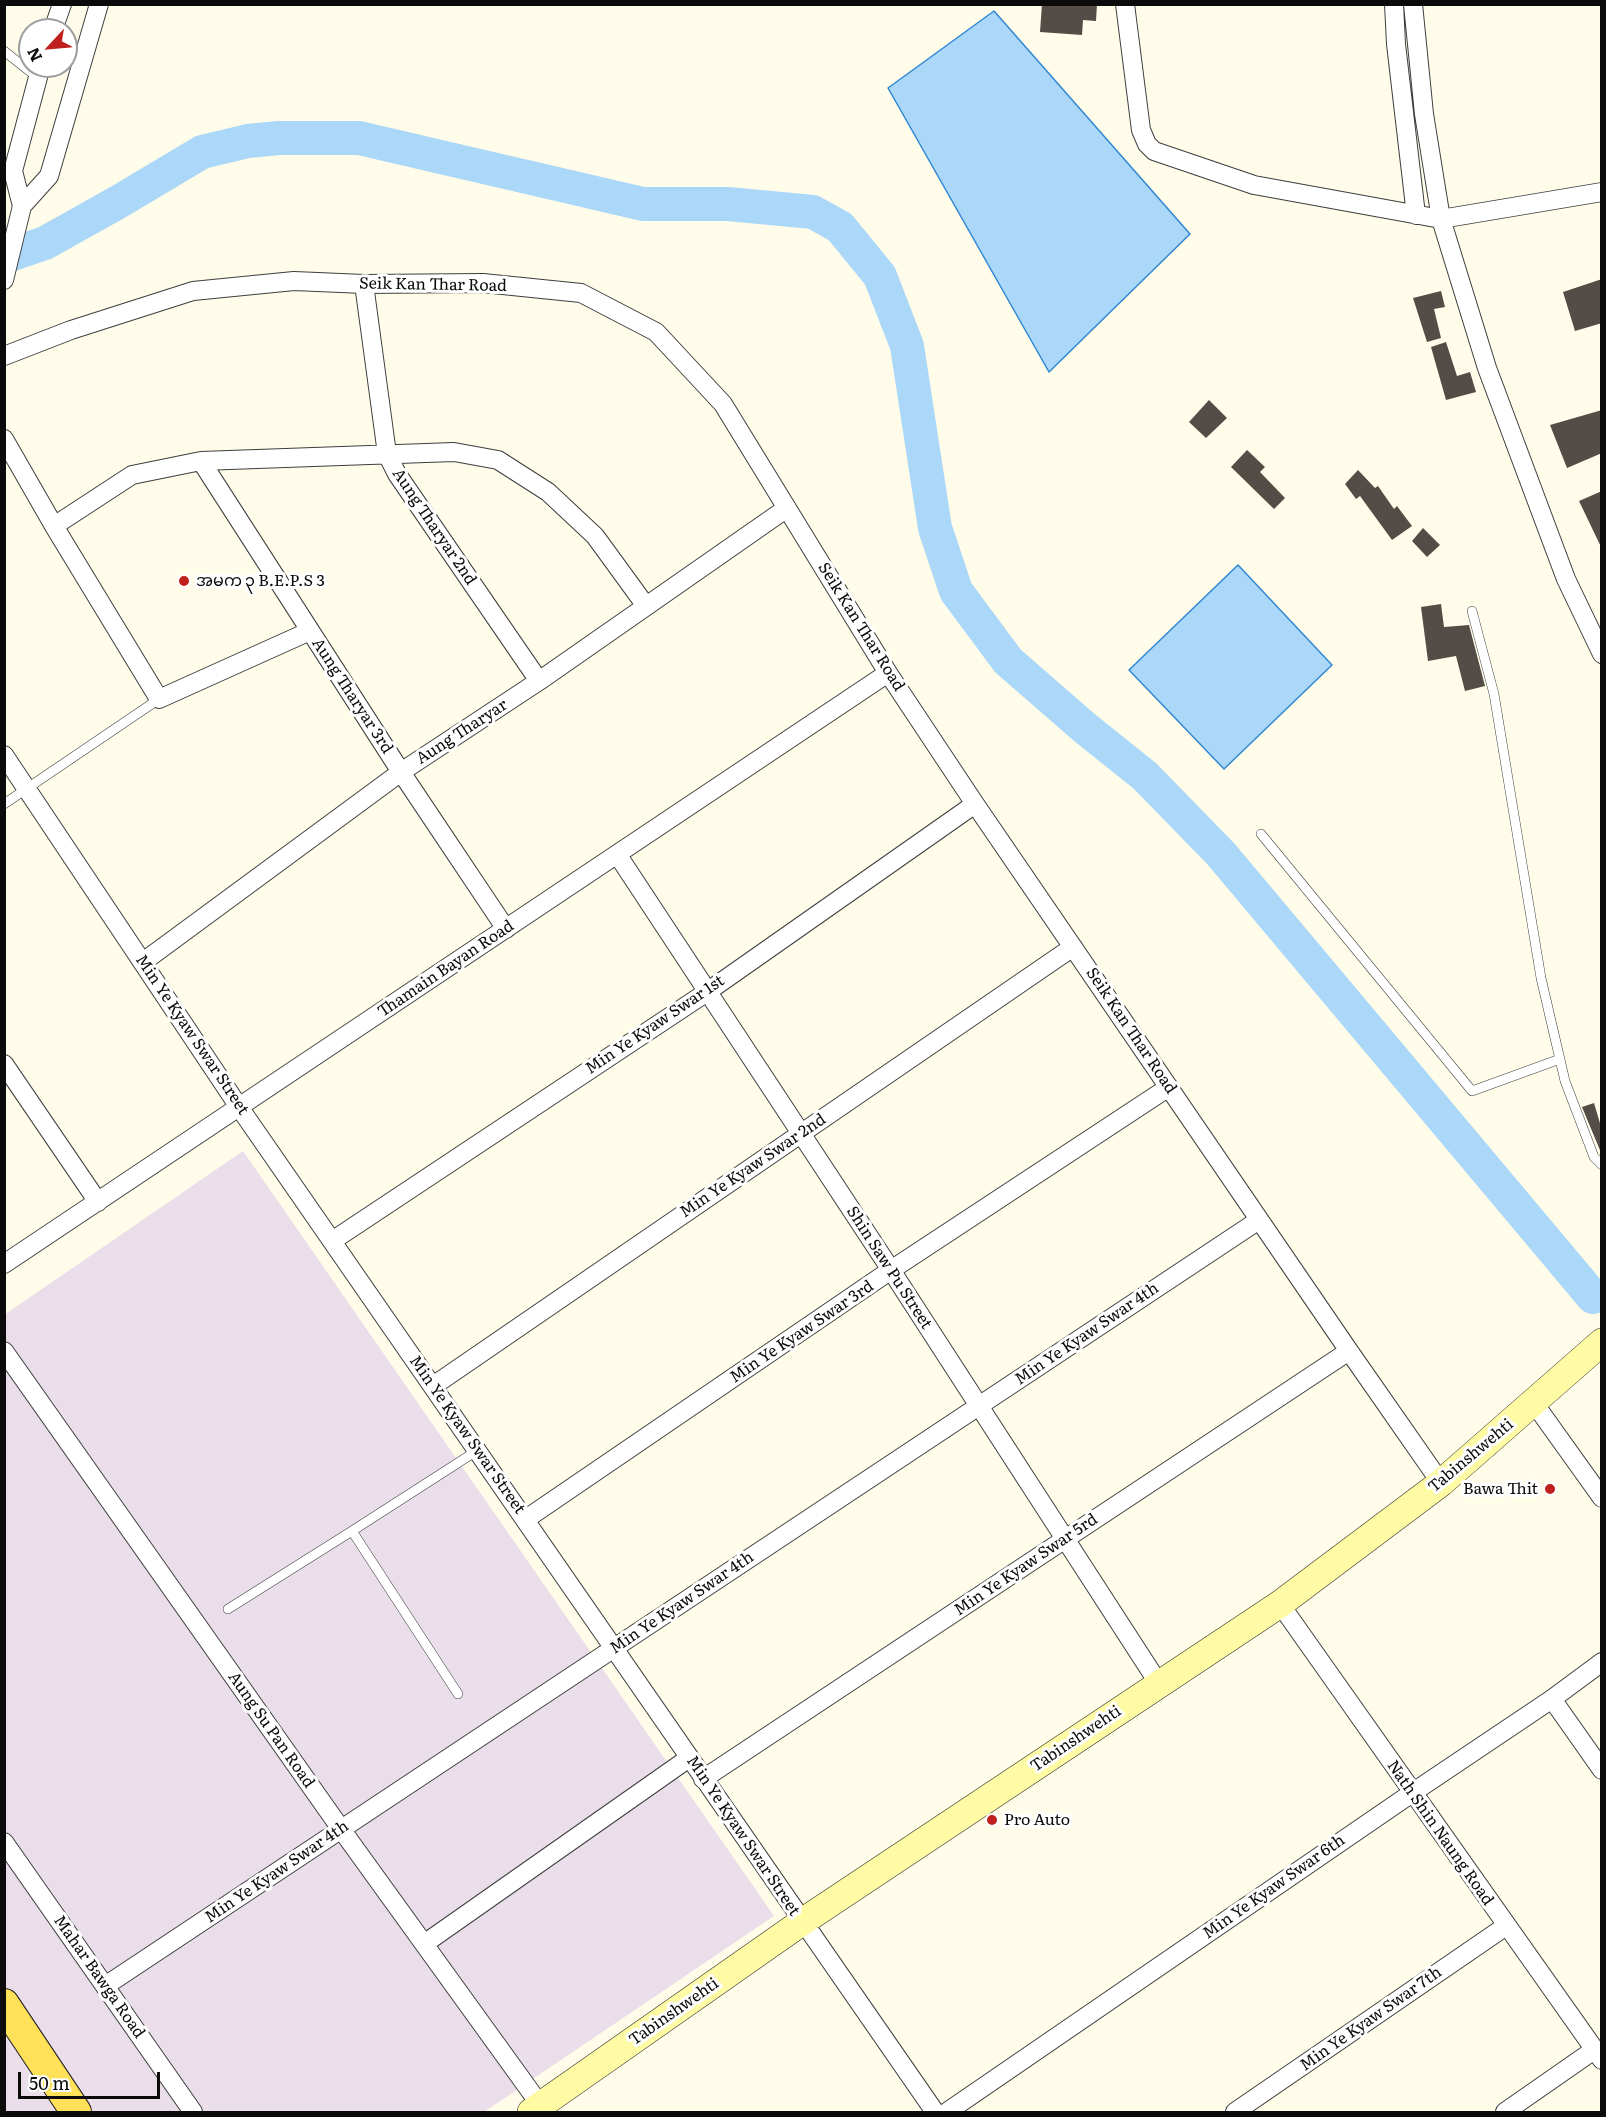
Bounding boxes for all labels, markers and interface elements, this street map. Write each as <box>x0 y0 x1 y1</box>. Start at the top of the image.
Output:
north arrow <box>18 18 78 78</box>
text: N <box>20 44 47 66</box>
street label: Seik Kan Thar Road <box>359 274 507 296</box>
street label: Aung Tharyar 2nd <box>388 465 480 589</box>
street label: Seik Kan Thar Road <box>814 559 908 695</box>
place label: အမက ၃ B.E.P.S 3 <box>196 571 325 591</box>
marker: အမက ၃ B.E.P.S 3 <box>177 574 191 588</box>
street label: Aung Tharyar 3rd <box>308 635 396 757</box>
street label: Aung Tharyar <box>413 695 511 769</box>
street label: Thamain Bayan Road <box>374 916 518 1022</box>
street label: Min Ye Kyaw Swar Street <box>131 951 253 1119</box>
street label: Seik Kan Thar Road <box>1082 964 1180 1098</box>
street label: Min Ye Kyaw Swar 1st <box>582 971 728 1079</box>
street label: Min Ye Kyaw Swar 2nd <box>676 1110 830 1222</box>
street label: Shin Saw Pu Street <box>842 1203 936 1333</box>
street label: Min Ye Kyaw Swar 3rd <box>727 1277 877 1387</box>
street label: Min Ye Kyaw Swar 4th <box>1012 1279 1162 1389</box>
street label: Min Ye Kyaw Swar Street <box>405 1352 529 1518</box>
street label: Tabinshwehti <box>1425 1415 1517 1497</box>
place label: Bawa Thit <box>1463 1479 1538 1499</box>
marker: Bawa Thit <box>1543 1482 1557 1496</box>
street label: Min Ye Kyaw Swar 5rd <box>951 1510 1101 1620</box>
street label: Min Ye Kyaw Swar 4th <box>607 1548 757 1658</box>
street label: Aung Su Pan Road <box>224 1668 318 1792</box>
street label: Tabinshwehti <box>1027 1702 1125 1776</box>
street label: Min Ye Kyaw Swar Street <box>682 1752 804 1920</box>
street label: Nath Shin Naung Road <box>1383 1757 1497 1909</box>
place label: Pro Auto <box>1004 1810 1070 1830</box>
marker: Pro Auto <box>985 1813 999 1827</box>
street label: Min Ye Kyaw Swar 4th <box>202 1817 352 1927</box>
street label: Min Ye Kyaw Swar 6th <box>1199 1831 1349 1943</box>
street label: Mahar Bawga Road <box>49 1912 149 2042</box>
street label: Min Ye Kyaw Swar 7th <box>1297 1963 1445 2075</box>
street label: Tabinshwehti <box>625 1974 723 2050</box>
scale bar <box>21 2060 164 2098</box>
text: 50 m <box>29 2069 70 2096</box>

